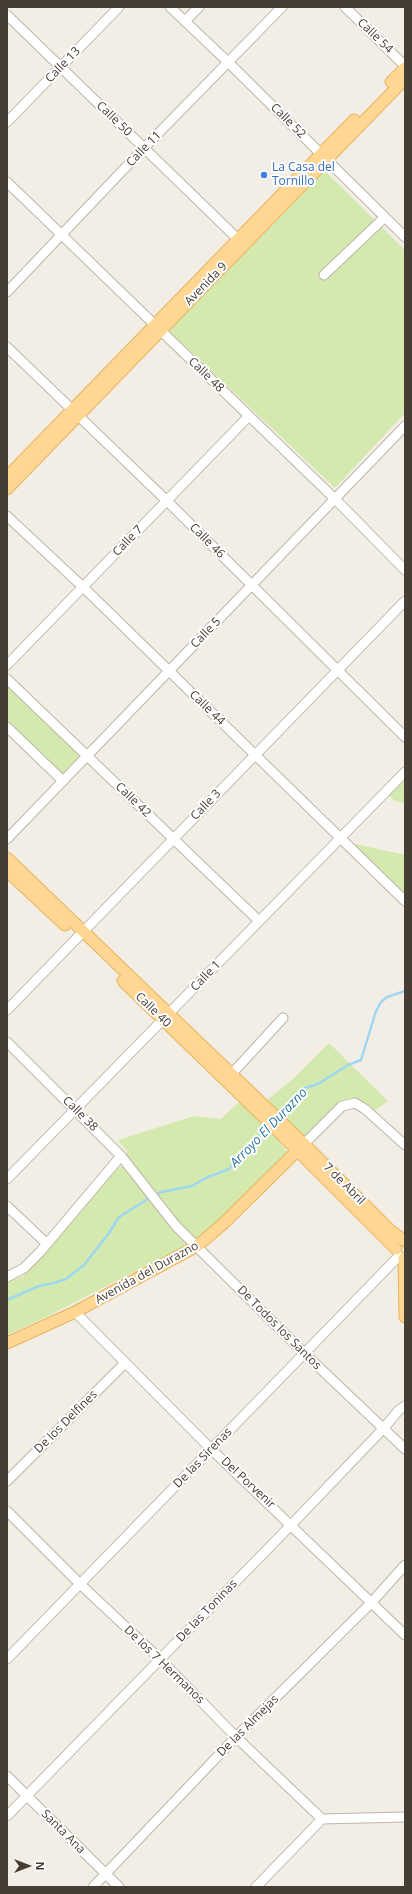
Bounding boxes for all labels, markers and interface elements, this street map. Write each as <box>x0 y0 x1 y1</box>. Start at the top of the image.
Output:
street label: Calle 54 <box>354 16 396 56</box>
street label: Calle 13 <box>43 44 83 86</box>
street label: Calle 50 <box>93 99 135 139</box>
street label: Calle 52 <box>267 100 309 142</box>
street label: Calle 11 <box>124 128 164 170</box>
place label: La Casa del Tornillo <box>272 161 335 189</box>
marker: La Casa del Tornillo <box>259 170 269 180</box>
street label: Avenida 9 <box>182 259 230 309</box>
street label: Calle 48 <box>185 355 227 395</box>
street label: Calle 46 <box>186 520 228 562</box>
street label: Calle 7 <box>110 523 146 559</box>
street label: Calle 5 <box>188 615 224 651</box>
street label: Calle 44 <box>186 688 228 728</box>
street label: Calle 42 <box>112 780 154 820</box>
street label: Calle 3 <box>188 787 224 823</box>
street label: Calle 1 <box>188 958 224 994</box>
street label: Calle 40 <box>132 990 174 1030</box>
water label: Arroyo El Durazno <box>227 1085 311 1171</box>
street label: Calle 38 <box>59 1093 101 1135</box>
street label: 7 de Abril <box>320 1160 368 1208</box>
street label: Avenida del Durazno <box>93 1239 201 1307</box>
street label: De Todos los Santos <box>234 1283 324 1373</box>
street label: De los Delfines <box>32 1388 100 1456</box>
street label: De las Sirenas <box>171 1425 235 1491</box>
street label: Del Porvenir <box>218 1454 278 1512</box>
street label: De las Toninas <box>174 1577 240 1645</box>
street label: De los 7 Hermanos <box>121 1623 207 1707</box>
street label: De las Almejas <box>214 1692 282 1760</box>
street label: Santa Ana <box>38 1807 88 1857</box>
north arrow <box>8 1846 48 1886</box>
text: N <box>33 1862 48 1870</box>

